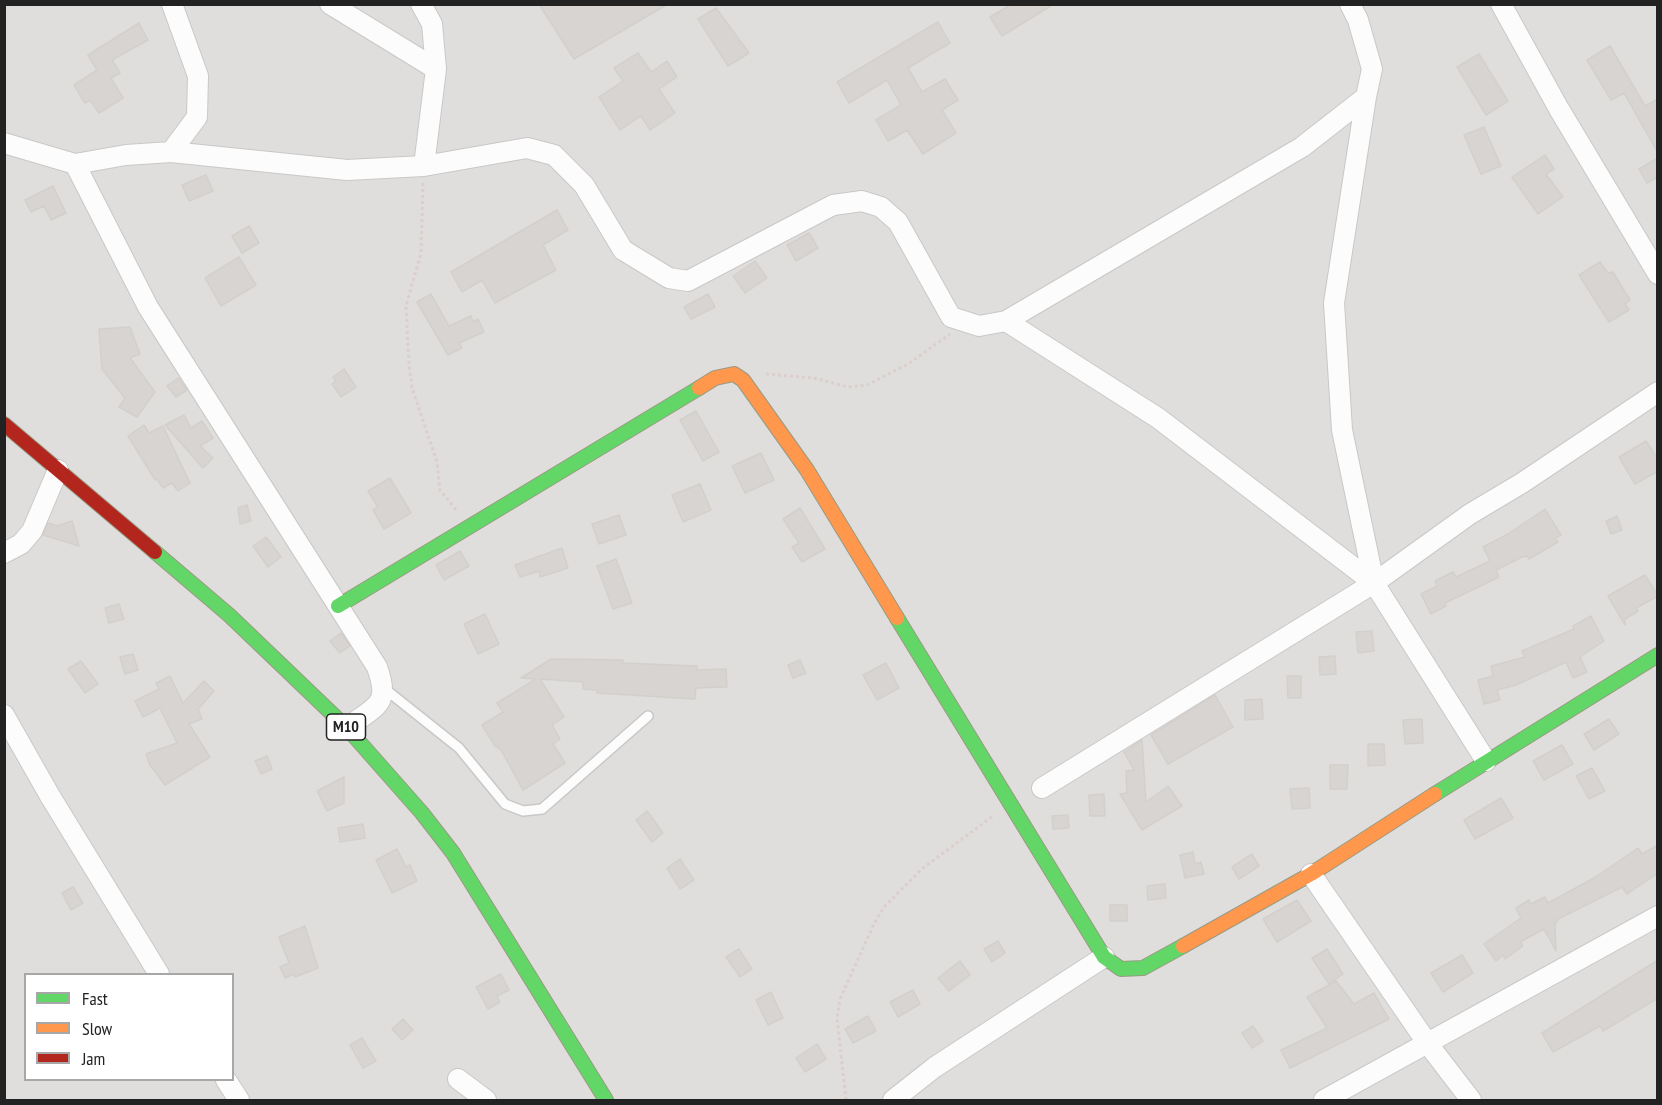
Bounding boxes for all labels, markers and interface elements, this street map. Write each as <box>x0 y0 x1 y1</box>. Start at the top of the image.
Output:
road number: M10 <box>326 714 366 740</box>
legend <box>24 973 234 1081</box>
text: Fast <box>82 987 108 1010</box>
text: Slow <box>82 1017 112 1040</box>
text: Jam <box>82 1047 105 1070</box>

